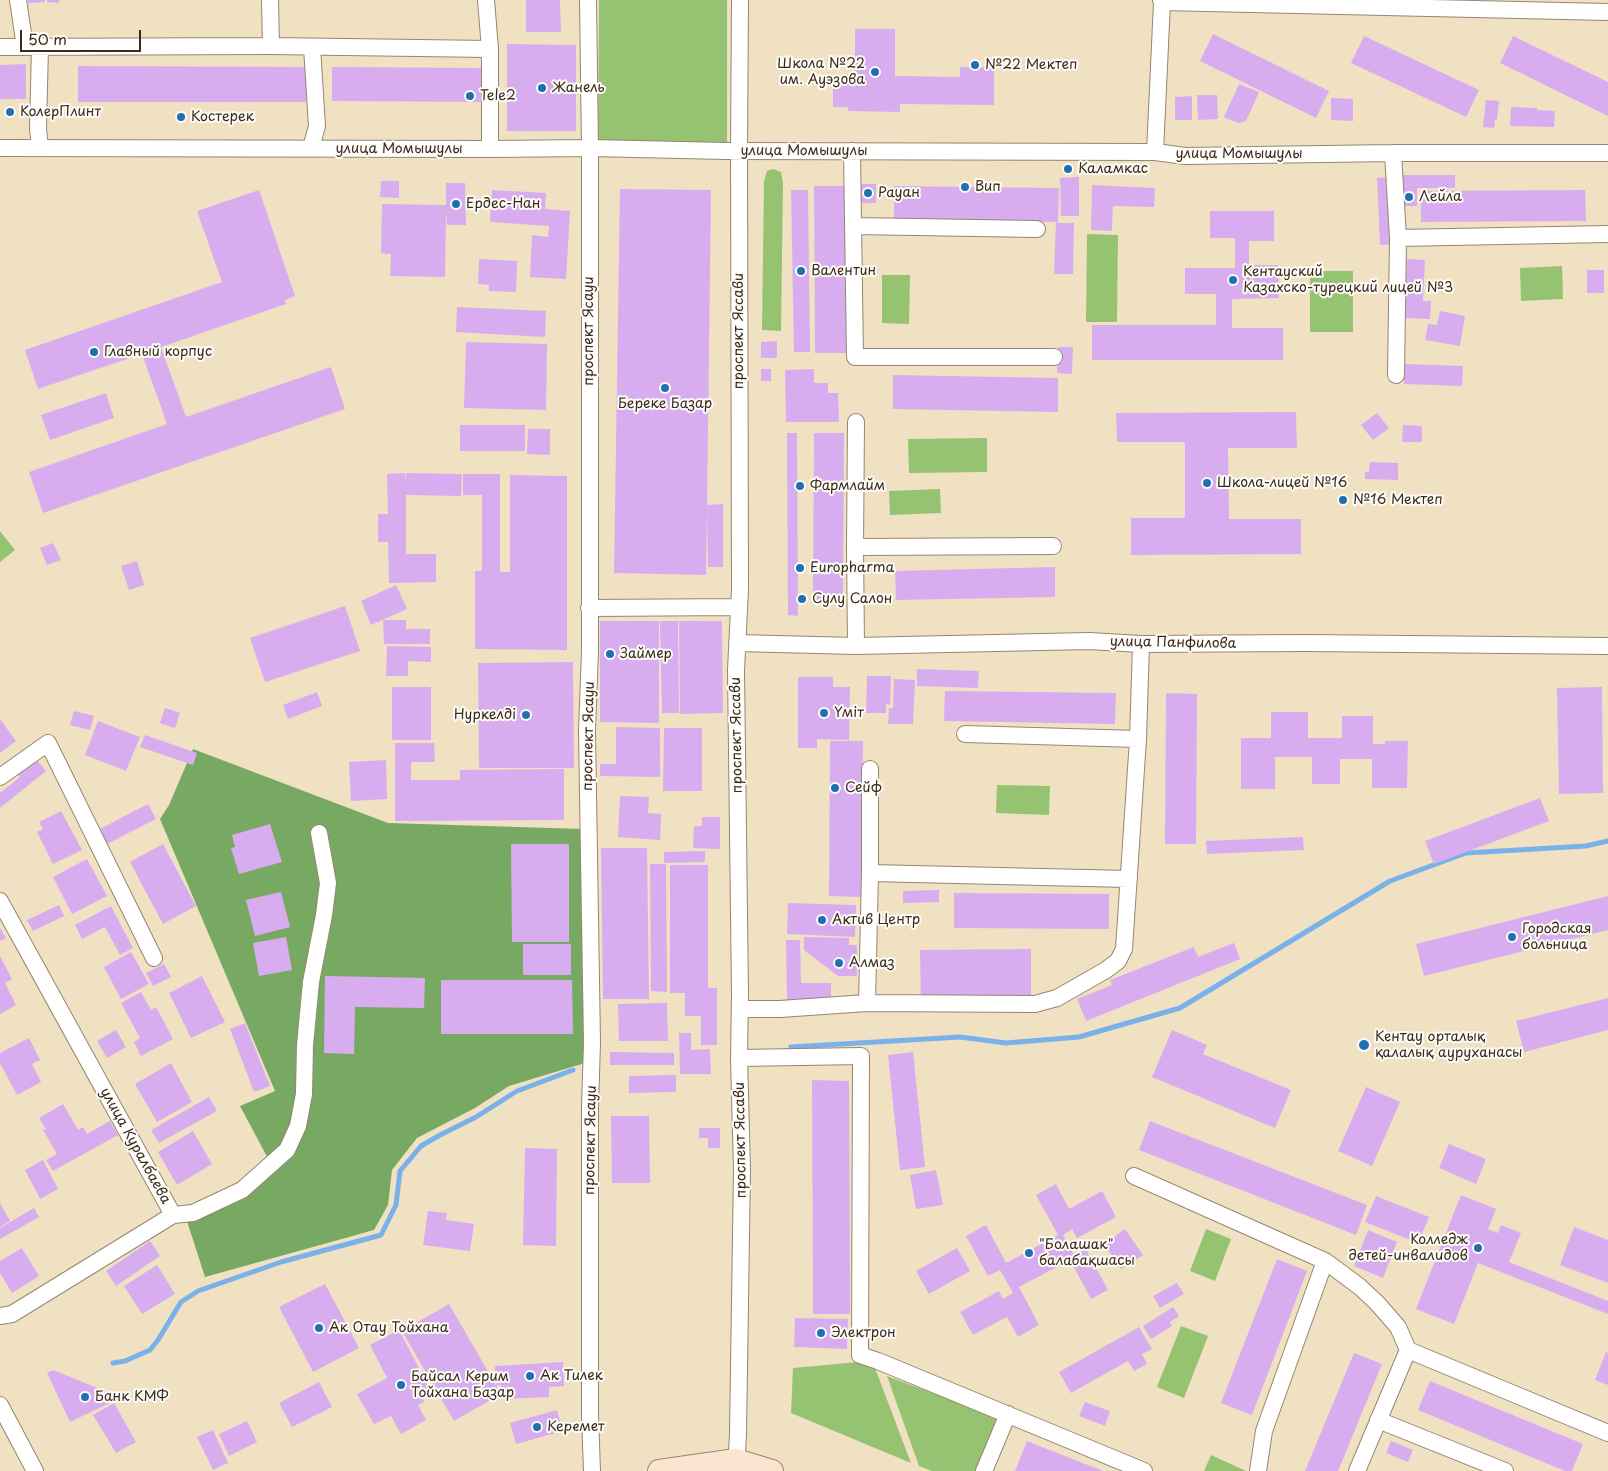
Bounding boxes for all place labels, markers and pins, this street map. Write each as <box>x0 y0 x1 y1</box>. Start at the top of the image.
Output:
place label: Школа №22 им. Ауэзова <box>777 56 865 88</box>
place label: №22 Мектеп <box>985 57 1077 73</box>
marker: №22 Мектеп <box>969 59 981 71</box>
marker: Школа №22 им. Ауэзова <box>869 66 881 78</box>
place label: Жанель <box>552 80 605 96</box>
marker: Жанель <box>536 82 548 94</box>
place label: Tele2 <box>480 88 516 104</box>
marker: Tele2 <box>464 90 476 102</box>
place label: КолерПлинт <box>20 104 101 120</box>
marker: КолерПлинт <box>4 106 16 118</box>
place label: Костерек <box>191 109 254 125</box>
marker: Костерек <box>175 111 187 123</box>
place label: Каламкас <box>1078 161 1148 177</box>
marker: Каламкас <box>1062 163 1074 175</box>
place label: Вип <box>975 179 1001 195</box>
marker: Вип <box>959 181 971 193</box>
place label: Рауан <box>878 185 920 201</box>
marker: Рауан <box>862 187 874 199</box>
place label: Лейла <box>1419 189 1462 205</box>
marker: Лейла <box>1403 191 1415 203</box>
place label: Ердес-Нан <box>466 196 540 212</box>
marker: Ердес-Нан <box>450 198 462 210</box>
place label: Валентин <box>811 263 876 279</box>
place label: Кентауский Казахско-турецкий лицей №3 <box>1243 264 1453 296</box>
marker: Валентин <box>795 265 807 277</box>
marker: Кентауский Казахско-турецкий лицей №3 <box>1227 274 1239 286</box>
place label: Главный корпус <box>104 344 212 360</box>
marker: Главный корпус <box>88 346 100 358</box>
marker: Береке Базар <box>659 382 671 394</box>
place label: Береке Базар <box>618 396 712 412</box>
place label: Школа-лицей №16 <box>1217 475 1347 491</box>
marker: Школа-лицей №16 <box>1201 477 1213 489</box>
place label: Фармлайм <box>810 478 885 494</box>
marker: Фармлайм <box>794 480 806 492</box>
place label: №16 Мектеп <box>1353 492 1443 508</box>
marker: №16 Мектеп <box>1337 494 1349 506</box>
place label: Europharma <box>810 560 894 576</box>
marker: Europharma <box>794 562 806 574</box>
place label: Сулу Салон <box>812 591 892 607</box>
marker: Сулу Салон <box>796 593 808 605</box>
place label: Займер <box>620 646 672 662</box>
marker: Займер <box>604 648 616 660</box>
place label: Үміт <box>834 705 864 721</box>
place label: Нуркелді <box>454 707 516 723</box>
marker: Үміт <box>818 707 830 719</box>
marker: Нуркелді <box>520 709 532 721</box>
place label: Сейф <box>845 780 882 796</box>
marker: Сейф <box>829 782 841 794</box>
place label: Актив Центр <box>832 912 920 928</box>
marker: Актив Центр <box>816 914 828 926</box>
place label: Городская больница <box>1522 921 1591 954</box>
marker: Городская больница <box>1506 931 1518 943</box>
place label: Алмаз <box>849 955 895 971</box>
marker: Алмаз <box>833 957 845 969</box>
place label: Кентау орталық қалалық ауруханасы <box>1375 1029 1522 1062</box>
marker: Кентау орталық қалалық ауруханасы <box>1357 1038 1371 1052</box>
place label: Колледж детей-инвалидов <box>1348 1232 1468 1264</box>
place label: "Болашак" балабақшасы <box>1039 1237 1135 1270</box>
marker: Колледж детей-инвалидов <box>1472 1242 1484 1254</box>
marker: "Болашак" балабақшасы <box>1023 1247 1035 1259</box>
place label: Ак Отау Тойхана <box>329 1320 449 1336</box>
marker: Ак Отау Тойхана <box>313 1322 325 1334</box>
place label: Электрон <box>831 1325 896 1341</box>
marker: Электрон <box>815 1327 827 1339</box>
place label: Ак Тилек <box>540 1368 603 1384</box>
place label: Байсал Керим Тойхана Базар <box>411 1369 514 1401</box>
marker: Ак Тилек <box>524 1370 536 1382</box>
marker: Байсал Керим Тойхана Базар <box>395 1379 407 1391</box>
place label: Банк КМФ <box>95 1389 169 1405</box>
marker: Банк КМФ <box>79 1391 91 1403</box>
place label: Керемет <box>547 1419 605 1435</box>
marker: Керемет <box>531 1421 543 1433</box>

